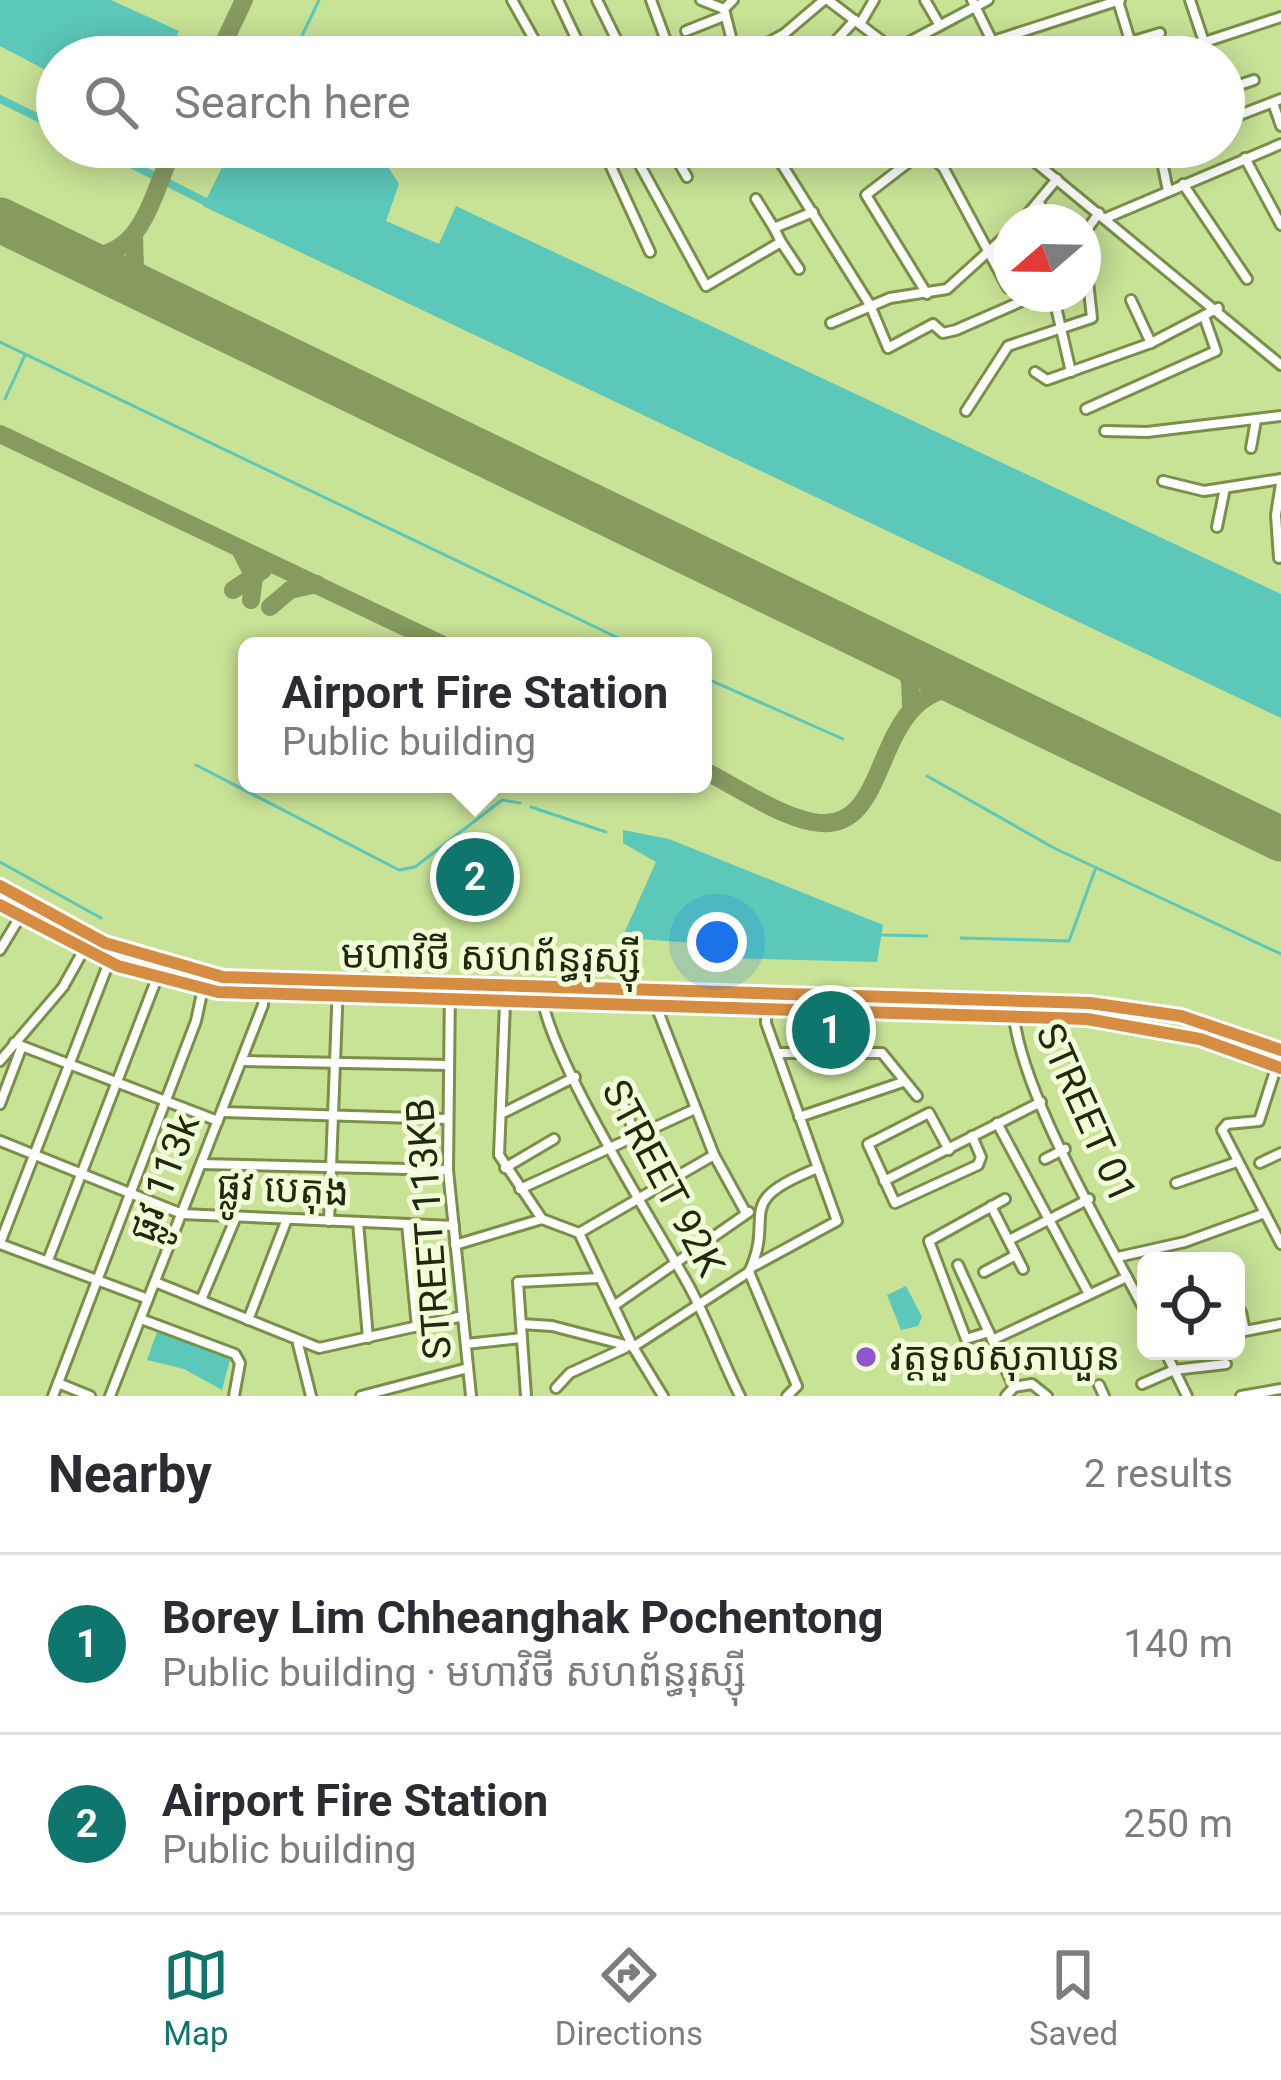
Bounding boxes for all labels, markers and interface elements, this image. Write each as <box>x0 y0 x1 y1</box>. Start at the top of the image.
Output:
search box <box>36 36 1245 168</box>
icon: search <box>78 69 144 135</box>
text: Search here <box>174 76 411 129</box>
north arrow <box>993 204 1101 312</box>
popup <box>238 637 712 793</box>
text: Airport Fire Station <box>282 666 668 719</box>
text: Public building <box>282 719 536 765</box>
pin: 2 <box>436 832 514 922</box>
your location <box>687 912 747 972</box>
street label: មហាវិថី សហព័ន្ធរុស្ស៊ី <box>340 930 642 993</box>
pin: 1 <box>792 985 870 1075</box>
street label: STREET 01 <box>1026 1016 1146 1210</box>
street label: STREET 92K <box>592 1072 734 1284</box>
street label: STREET 113KB <box>397 1097 461 1361</box>
street label: ផ្លូវ 113k <box>119 1108 220 1252</box>
street label: ផ្លូវ បេតុង <box>215 1163 350 1227</box>
map controls <box>1137 1252 1245 1360</box>
button: locate <box>1137 1252 1245 1360</box>
place label: វត្តទួលសុភាឃួន <box>890 1334 1120 1381</box>
marker: វត្តទួលសុភាឃួន <box>853 1344 879 1370</box>
text: Nearby <box>48 1445 212 1504</box>
text: 2 results <box>1084 1451 1233 1497</box>
text: Borey Lim Chheanghak Pochentong <box>162 1591 883 1644</box>
text: 1 <box>76 1621 98 1667</box>
text: 140 m <box>1123 1621 1233 1667</box>
text: Public building · មហាវិថី សហព័ន្ធរុស្ស៊ី <box>162 1650 746 1696</box>
text: Airport Fire Station <box>162 1774 548 1827</box>
text: 2 <box>76 1801 98 1847</box>
text: 250 m <box>1123 1801 1233 1847</box>
text: Public building <box>162 1827 416 1873</box>
tab: Map <box>163 1942 229 2053</box>
tab: Directions <box>555 1942 703 2053</box>
tab: Saved <box>1029 1942 1118 2053</box>

